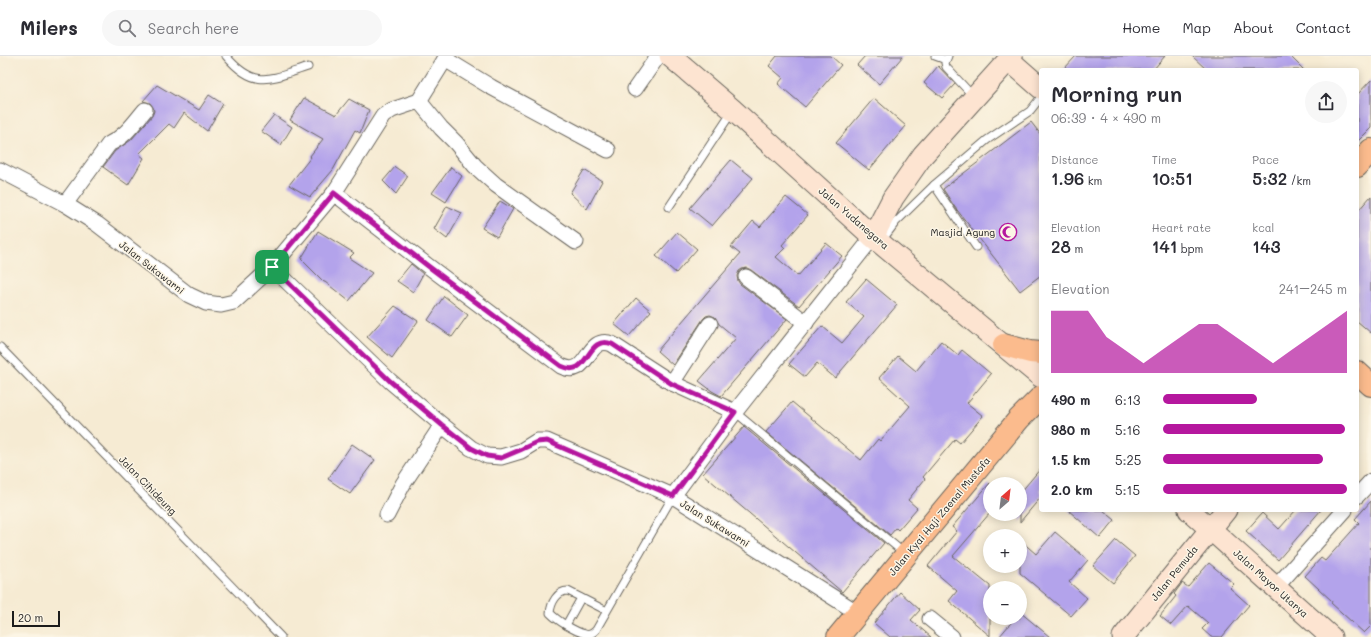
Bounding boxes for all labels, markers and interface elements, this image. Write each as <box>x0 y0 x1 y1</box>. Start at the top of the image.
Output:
search box <box>102 10 382 46</box>
text: Milers <box>20 15 78 40</box>
icon: search <box>116 17 138 39</box>
text: Search here <box>148 18 239 38</box>
text: Home <box>1122 18 1160 37</box>
text: Map <box>1182 18 1211 37</box>
text: About <box>1233 18 1274 37</box>
text: Contact <box>1296 18 1351 37</box>
text: Morning run <box>1051 79 1182 108</box>
button: share <box>1305 81 1347 123</box>
text: 06:39 · 4 × 490 m <box>1051 109 1161 126</box>
text: Distance <box>1051 152 1098 167</box>
text: Time <box>1152 152 1177 167</box>
text: Pace <box>1252 152 1279 167</box>
text: 1.96 <box>1051 167 1084 189</box>
text: 10:51 <box>1152 167 1193 189</box>
text: 5:32 <box>1252 167 1287 189</box>
text: km <box>1084 173 1102 188</box>
text: /km <box>1287 173 1311 188</box>
street label: Jalan Yudanegara <box>816 184 892 252</box>
text: Elevation <box>1051 220 1100 235</box>
text: Heart rate <box>1152 220 1211 235</box>
text: kcal <box>1252 220 1274 235</box>
mosque icon: Masjid Agung <box>998 222 1018 242</box>
place label: Masjid Agung <box>930 225 995 239</box>
text: 28 <box>1051 235 1071 257</box>
text: 141 <box>1152 235 1177 257</box>
text: 143 <box>1252 235 1281 257</box>
street label: Jalan Sukawarni <box>116 237 188 297</box>
text: m <box>1071 241 1083 256</box>
text: bpm <box>1177 241 1203 256</box>
pin <box>255 250 289 284</box>
icon: arrive <box>261 256 283 278</box>
text: Elevation <box>1051 280 1109 297</box>
text: 241–245 m <box>1279 280 1347 297</box>
text: 490 m <box>1051 391 1090 408</box>
text: 6:13 <box>1115 391 1140 408</box>
text: 980 m <box>1051 421 1090 438</box>
text: 5:16 <box>1115 421 1140 438</box>
text: 1.5 km <box>1051 451 1090 468</box>
text: 5:25 <box>1115 451 1141 468</box>
street label: Jalan Cihideung <box>116 452 180 518</box>
street label: Jalan Kyai Haji Zaenal Mustofa <box>885 454 993 578</box>
north arrow <box>983 477 1027 521</box>
map controls <box>983 477 1027 625</box>
text: 2.0 km <box>1051 481 1093 498</box>
text: 5:15 <box>1115 481 1140 498</box>
street label: Jalan Sukawarni <box>678 496 752 550</box>
button: + <box>983 529 1027 573</box>
street label: Jalan Pemuda <box>1147 542 1201 604</box>
street label: Jalan Mayor Utarya <box>1230 545 1312 621</box>
button: − <box>983 581 1027 625</box>
scale bar <box>12 609 60 628</box>
text: 20 m <box>18 610 43 625</box>

